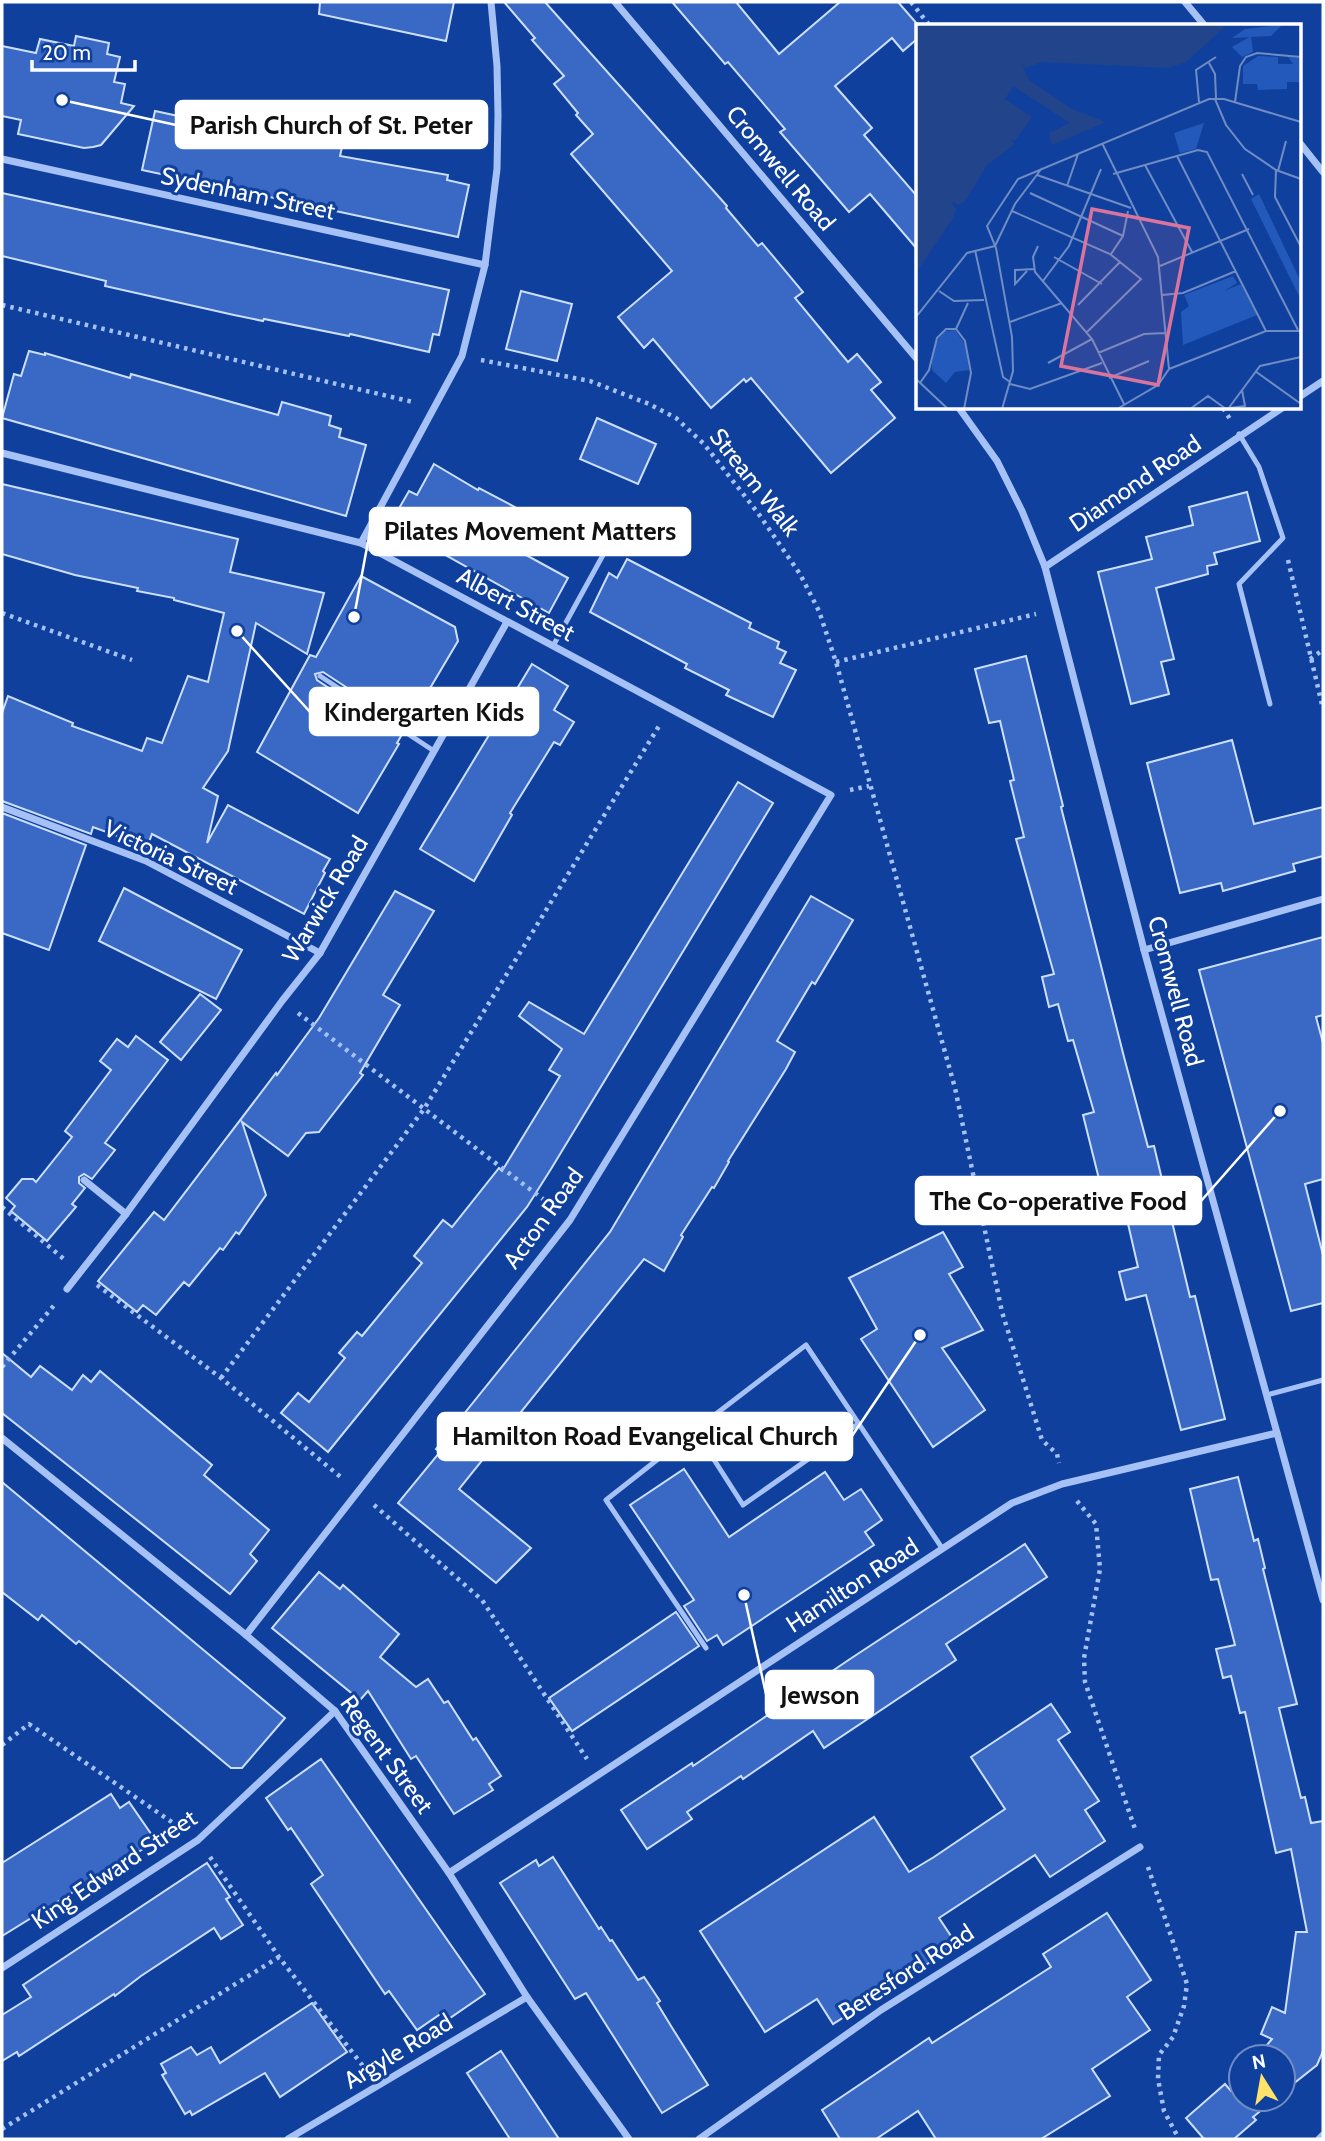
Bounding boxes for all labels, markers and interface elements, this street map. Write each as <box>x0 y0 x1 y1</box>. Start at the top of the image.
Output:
inset map <box>916 24 1300 410</box>
scale bar <box>32 28 135 72</box>
text: 20 m <box>42 40 91 65</box>
street label: Cromwell Road <box>720 100 842 236</box>
callout: Parish Church of St. Peter <box>176 101 487 148</box>
text: Parish Church of St. Peter <box>189 109 473 141</box>
street label: Sydenham Street <box>158 160 338 226</box>
street label: Stream Walk <box>704 422 806 542</box>
street label: Diamond Road <box>1064 428 1206 538</box>
callout: Pilates Movement Matters <box>370 508 690 555</box>
text: Pilates Movement Matters <box>384 515 676 547</box>
street label: Albert Street <box>452 561 580 647</box>
callout: Kindergarten Kids <box>310 688 538 735</box>
text: Kindergarten Kids <box>324 696 524 728</box>
street label: Victoria Street <box>100 813 242 901</box>
street label: Warwick Road <box>276 830 374 968</box>
street label: Cromwell Road <box>1142 913 1210 1069</box>
street label: Acton Road <box>497 1162 589 1274</box>
callout: The Co-operative Food <box>916 1177 1201 1224</box>
text: The Co-operative Food <box>929 1185 1187 1217</box>
callout: Hamilton Road Evangelical Church <box>438 1413 852 1460</box>
text: Hamilton Road Evangelical Church <box>452 1420 838 1452</box>
street label: Hamilton Road <box>780 1531 924 1639</box>
callout: Jewson <box>766 1671 873 1718</box>
text: Jewson <box>779 1679 860 1711</box>
street label: Regent Street <box>334 1689 440 1819</box>
street label: King Edward Street <box>26 1803 202 1935</box>
street label: Beresford Road <box>833 1918 979 2026</box>
street label: Argyle Road <box>338 2007 458 2095</box>
north arrow <box>1227 2043 1297 2113</box>
text: N <box>1250 2049 1268 2074</box>

